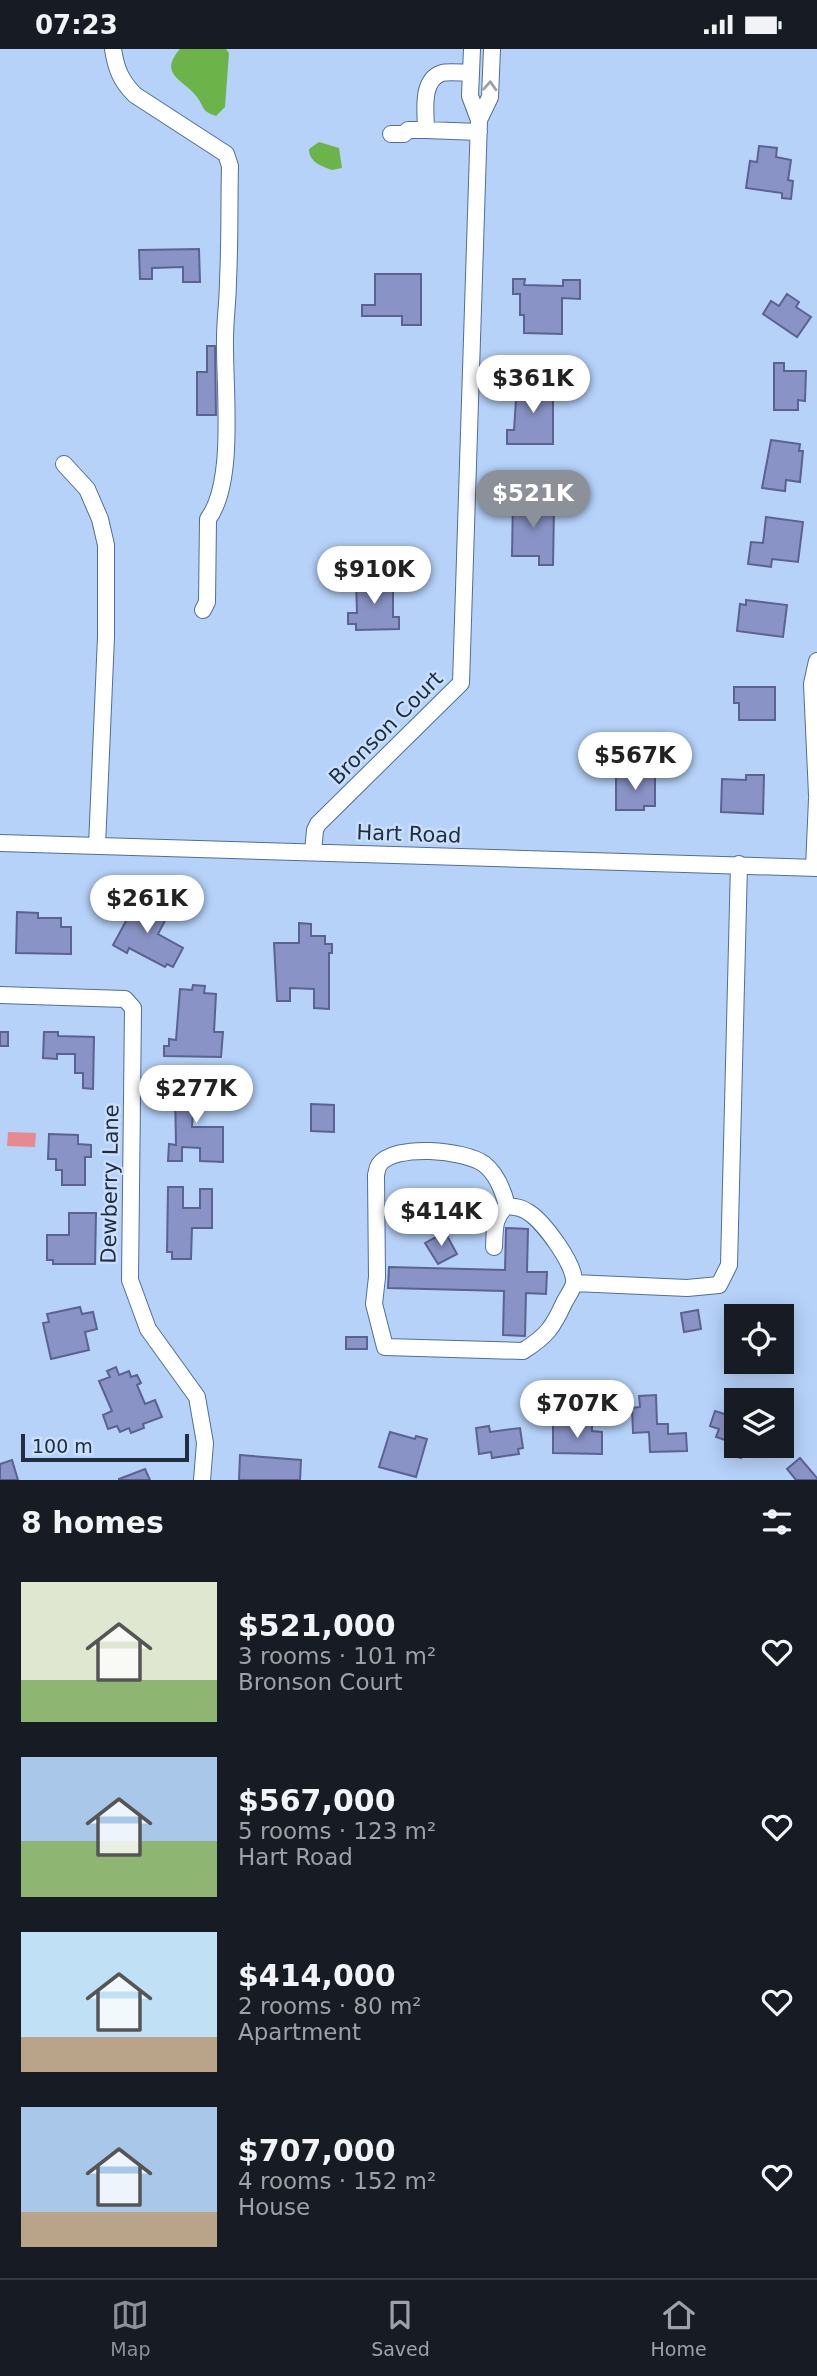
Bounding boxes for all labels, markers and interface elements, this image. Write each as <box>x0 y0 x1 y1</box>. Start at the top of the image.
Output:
text: 07:23 <box>35 10 118 40</box>
one-way arrow <box>482 80 497 91</box>
pin: $361K <box>484 355 582 415</box>
text: $361K <box>492 365 574 391</box>
pin: $521K <box>484 470 582 530</box>
text: $521K <box>492 480 574 506</box>
pin: $910K <box>325 547 423 606</box>
text: $910K <box>333 556 415 582</box>
street label: Bronson Court <box>324 666 448 790</box>
pin: $567K <box>586 733 684 792</box>
text: $567K <box>594 742 676 768</box>
street label: Hart Road <box>356 820 462 848</box>
pin: $261K <box>98 875 196 935</box>
text: $261K <box>106 885 188 911</box>
pin: $277K <box>147 1065 245 1125</box>
text: $277K <box>155 1075 237 1101</box>
street label: Dewberry Lane <box>97 1104 123 1264</box>
pin: $414K <box>392 1189 490 1248</box>
text: $414K <box>400 1198 482 1224</box>
map controls <box>724 1304 794 1458</box>
button: locate <box>724 1304 794 1374</box>
pin: $707K <box>528 1381 626 1440</box>
button: layers <box>724 1388 794 1458</box>
text: $707K <box>536 1390 618 1416</box>
scale bar <box>21 1431 189 1463</box>
text: 100 m <box>32 1435 93 1457</box>
icon: filters <box>758 1503 796 1541</box>
text: 8 homes <box>21 1505 164 1540</box>
text: $521,000 <box>238 1608 396 1643</box>
icon: home <box>77 1610 161 1694</box>
icon: heart <box>758 1633 796 1671</box>
text: 3 rooms · 101 m² <box>238 1643 436 1669</box>
text: Bronson Court <box>238 1669 403 1695</box>
text: $567,000 <box>238 1783 396 1818</box>
icon: home <box>77 1785 161 1869</box>
icon: heart <box>758 1808 796 1846</box>
text: 5 rooms · 123 m² <box>238 1818 436 1844</box>
text: Hart Road <box>238 1844 353 1870</box>
text: $414,000 <box>238 1958 396 1993</box>
icon: home <box>77 1960 161 2044</box>
icon: heart <box>758 1983 796 2021</box>
text: 2 rooms · 80 m² <box>238 1993 422 2019</box>
text: Apartment <box>238 2019 361 2045</box>
text: $707,000 <box>238 2133 396 2168</box>
icon: home <box>77 2135 161 2219</box>
icon: heart <box>758 2158 796 2196</box>
text: 4 rooms · 152 m² <box>238 2168 436 2194</box>
text: House <box>238 2194 310 2220</box>
tab: Map <box>110 2296 150 2360</box>
tab: Saved <box>371 2296 430 2360</box>
tab: Home <box>651 2296 707 2360</box>

